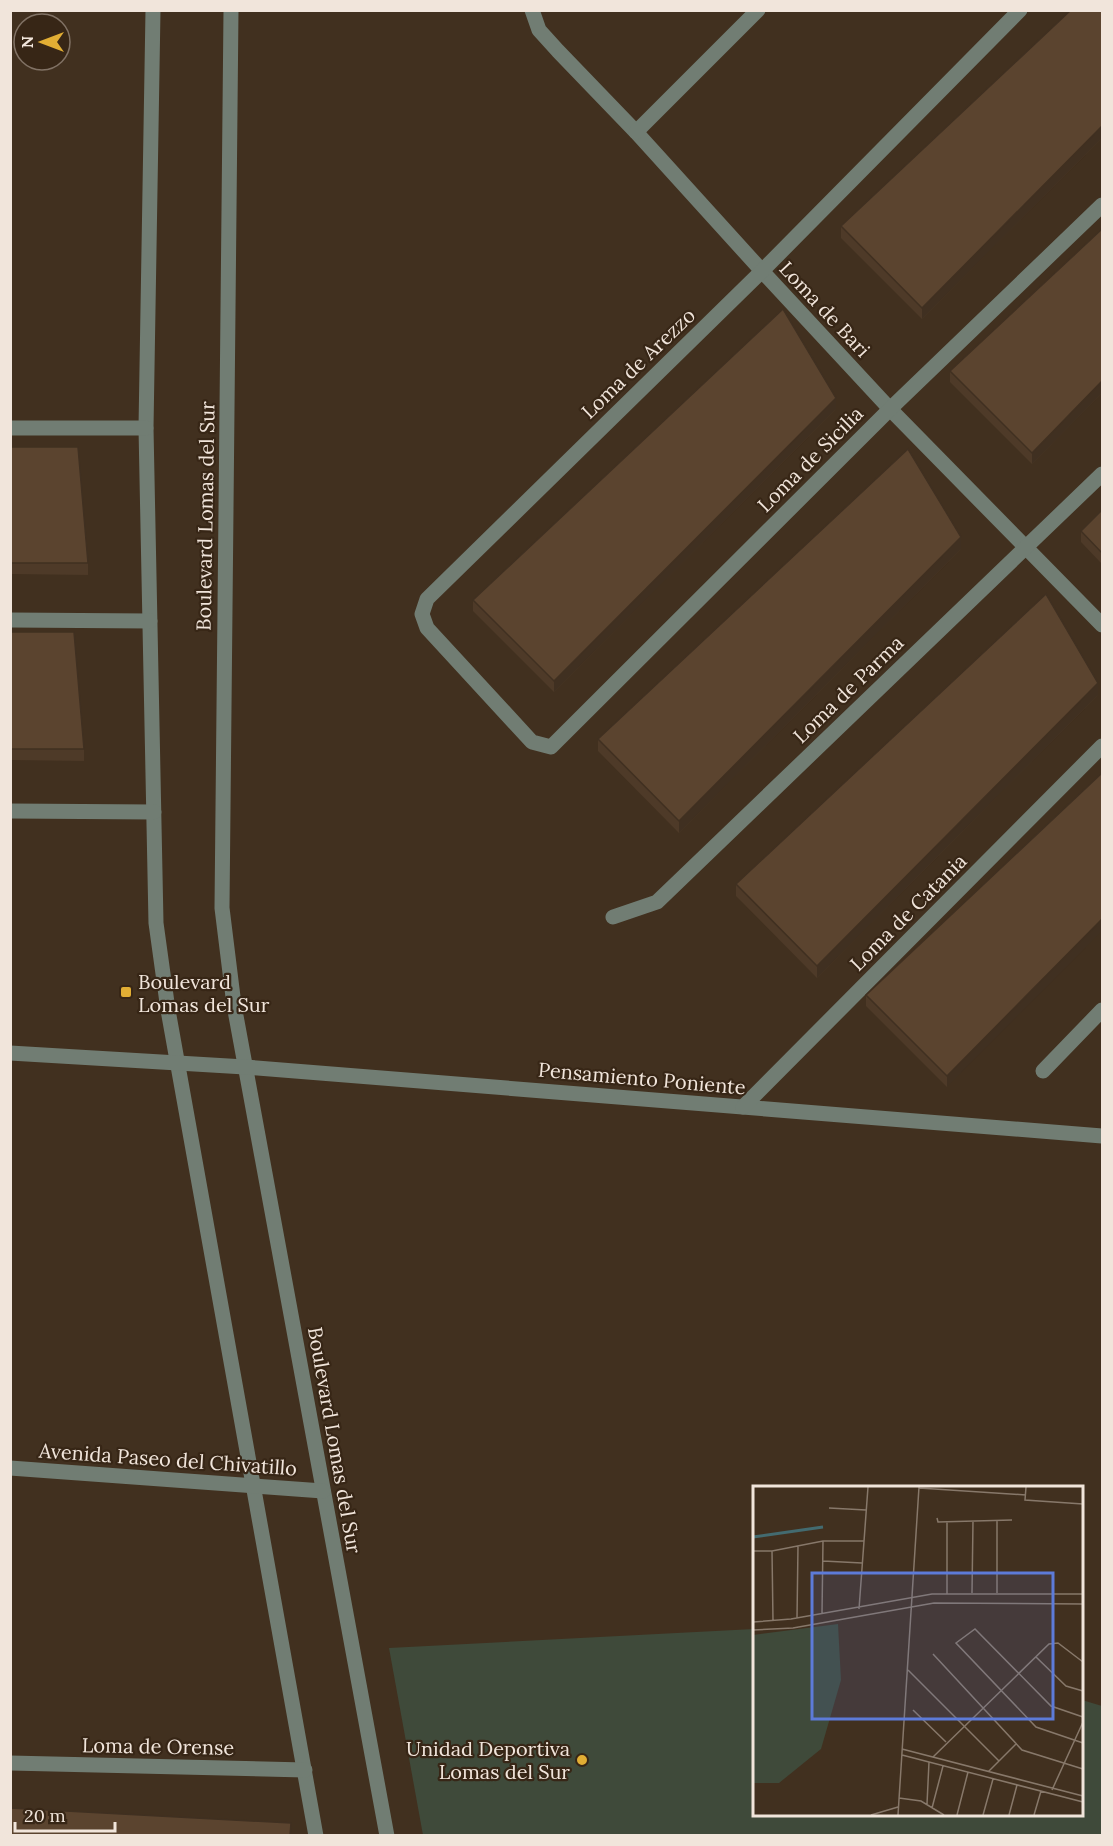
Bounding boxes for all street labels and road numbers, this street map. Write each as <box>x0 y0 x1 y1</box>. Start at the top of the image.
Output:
street label: Loma de Bari <box>774 256 876 362</box>
street label: Loma de Arezzo <box>576 302 700 424</box>
street label: Boulevard Lomas del Sur <box>190 401 220 631</box>
street label: Loma de Sicilia <box>752 401 868 517</box>
street label: Loma de Parma <box>788 630 908 748</box>
street label: Loma de Catania <box>844 848 972 976</box>
street label: Pensamiento Poniente <box>537 1056 747 1100</box>
street label: Boulevard Lomas del Sur <box>303 1325 367 1556</box>
street label: Avenida Paseo del Chivatillo <box>37 1437 298 1480</box>
street label: Loma de Orense <box>82 1732 234 1760</box>

